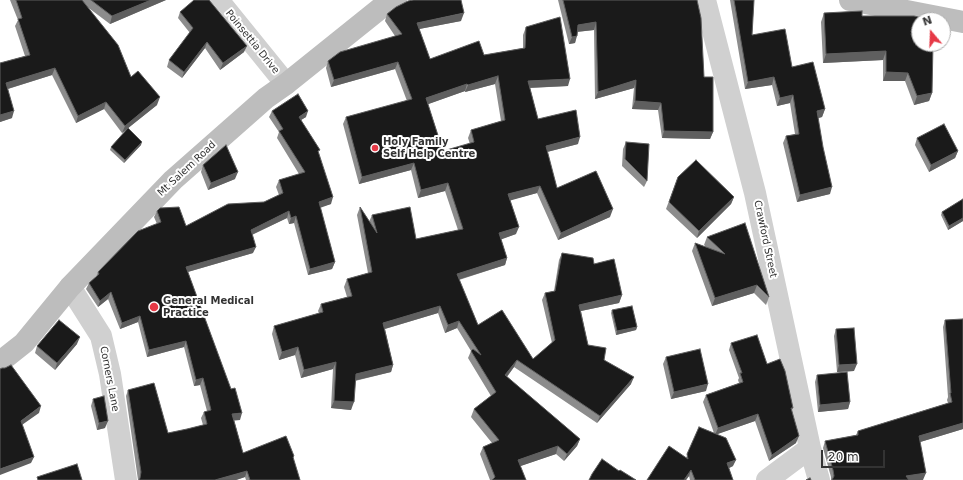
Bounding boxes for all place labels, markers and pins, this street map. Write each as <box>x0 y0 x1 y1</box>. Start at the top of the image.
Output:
place label: Holy Family Self Help Centre <box>383 136 475 160</box>
marker: Holy Family Self Help Centre <box>370 143 380 153</box>
place label: General Medical Practice <box>163 295 254 318</box>
marker: General Medical Practice <box>148 301 160 313</box>

